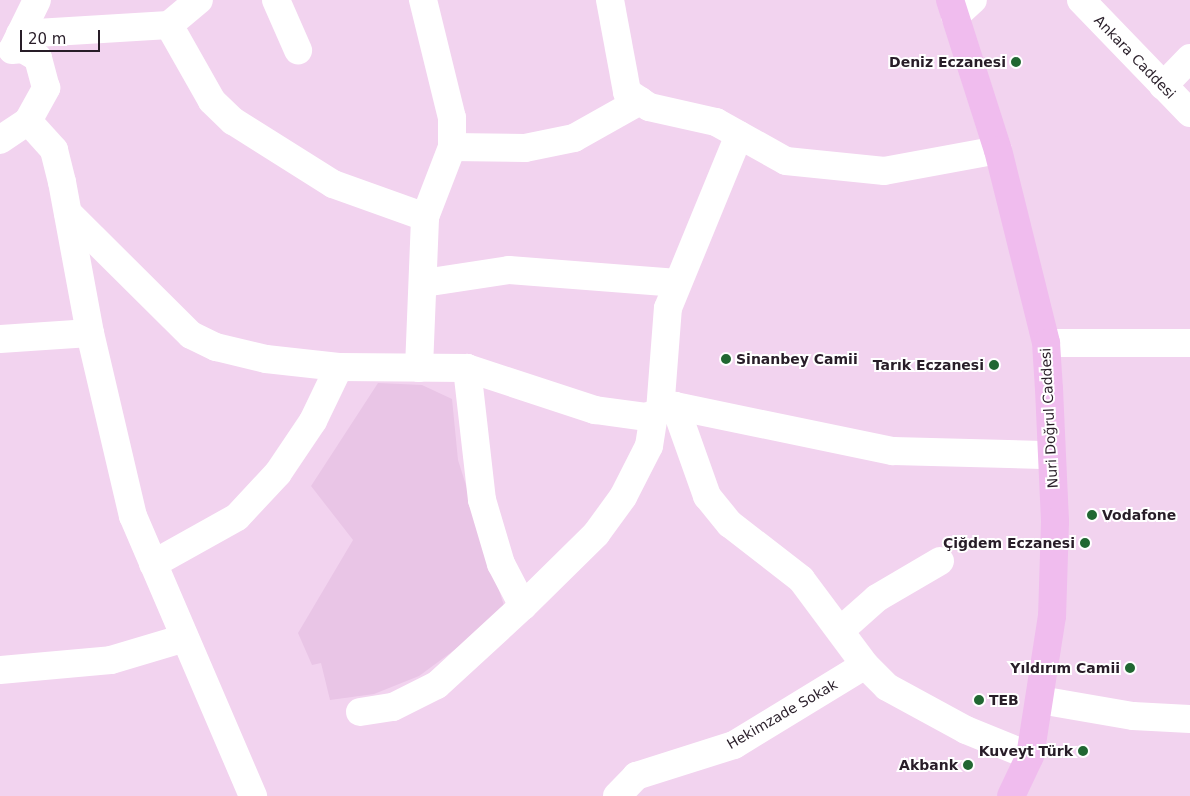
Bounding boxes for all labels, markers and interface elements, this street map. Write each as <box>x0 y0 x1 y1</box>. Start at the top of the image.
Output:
street label: Ankara Caddesi <box>1091 12 1179 102</box>
scale bar <box>22 20 102 52</box>
text: 20 m <box>28 30 66 48</box>
place label: Deniz Eczanesi <box>889 54 1006 70</box>
marker: Deniz Eczanesi <box>1010 56 1022 68</box>
street label: Nuri Doğrul Caddesi <box>1037 347 1061 489</box>
place label: Sinanbey Camii <box>736 351 858 367</box>
marker: Sinanbey Camii <box>720 353 732 365</box>
place label: Tarık Eczanesi <box>873 357 984 373</box>
marker: Tarık Eczanesi <box>988 359 1000 371</box>
place label: Vodafone <box>1102 507 1176 523</box>
marker: Vodafone <box>1086 509 1098 521</box>
place label: Çiğdem Eczanesi <box>943 535 1075 551</box>
marker: Çiğdem Eczanesi <box>1079 537 1091 549</box>
place label: Yıldırım Camii <box>1010 660 1120 676</box>
marker: Yıldırım Camii <box>1124 662 1136 674</box>
street label: Hekimzade Sokak <box>724 676 840 752</box>
place label: TEB <box>989 692 1019 708</box>
marker: TEB <box>973 694 985 706</box>
place label: Kuveyt Türk <box>979 743 1073 759</box>
marker: Kuveyt Türk <box>1077 745 1089 757</box>
place label: Akbank <box>899 757 958 773</box>
marker: Akbank <box>962 759 974 771</box>

